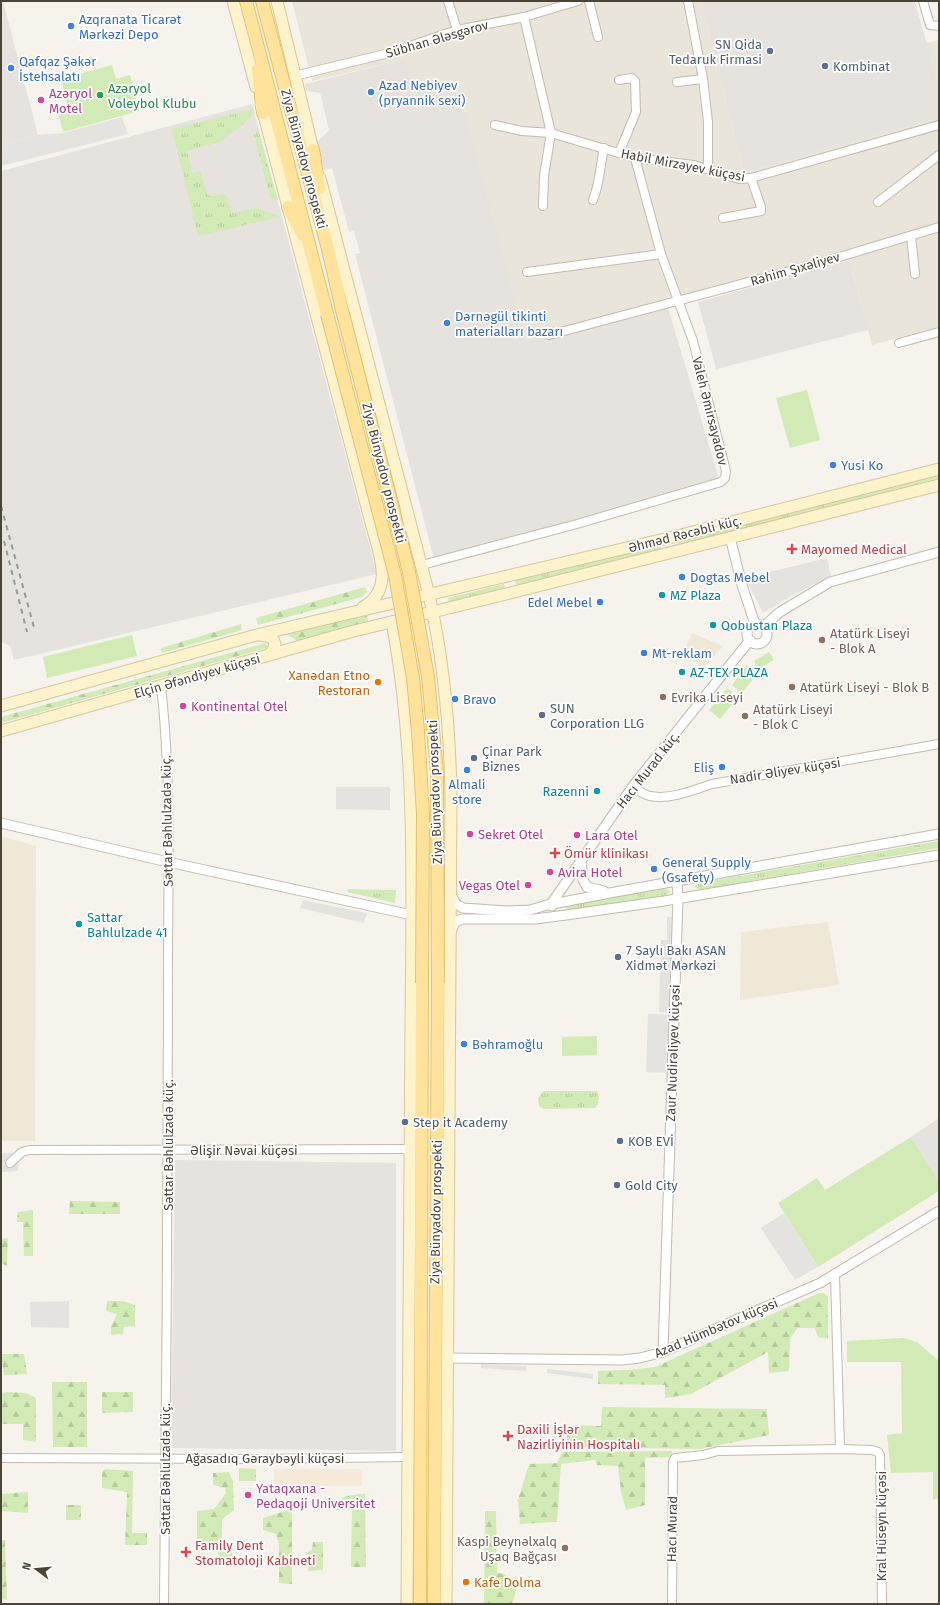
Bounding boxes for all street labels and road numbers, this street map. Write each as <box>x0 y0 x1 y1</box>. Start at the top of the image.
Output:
street label: Sübhan Ələsgərov <box>384 17 491 61</box>
street label: Ziya Bünyadov prospekti <box>278 87 330 231</box>
street label: Habil Mirzəyev küçəsi <box>620 146 746 184</box>
street label: Rəhim Şıxəliyev <box>749 249 842 289</box>
street label: Valeh Əmirsayadov <box>689 355 731 467</box>
street label: Ziya Bünyadov prospekti <box>359 401 409 545</box>
street label: Əhməd Rəcəbli küç. <box>627 513 743 555</box>
street label: Elçin Əfəndiyev küçəsi <box>132 651 262 701</box>
street label: Ziya Bünyadov prospekti <box>425 720 445 864</box>
street label: Hacı Murad küç. <box>613 729 683 811</box>
street label: Səttar Bəhlulzadə küç. <box>158 755 176 887</box>
street label: Nadir Əliyev küçəsi <box>729 755 841 787</box>
street label: Zaur Nudirəliyev küçəsi <box>663 984 683 1122</box>
street label: Səttar Bəhlulzadə küç. <box>161 1079 176 1211</box>
street label: Ziya Bünyadov prospekti <box>427 1140 445 1284</box>
street label: Əlişir Nəvai küçəsi <box>190 1143 298 1158</box>
street label: Azad Hümbətov küçəsi <box>652 1295 780 1361</box>
street label: Səttar Bəhlulzadə küç. <box>158 1403 173 1535</box>
street label: Ağasadıq Gəraybəyli küçəsi <box>185 1451 345 1466</box>
street label: Kral Hüseyn küçəsi <box>874 1471 889 1581</box>
street label: Hacı Murad <box>664 1496 680 1562</box>

